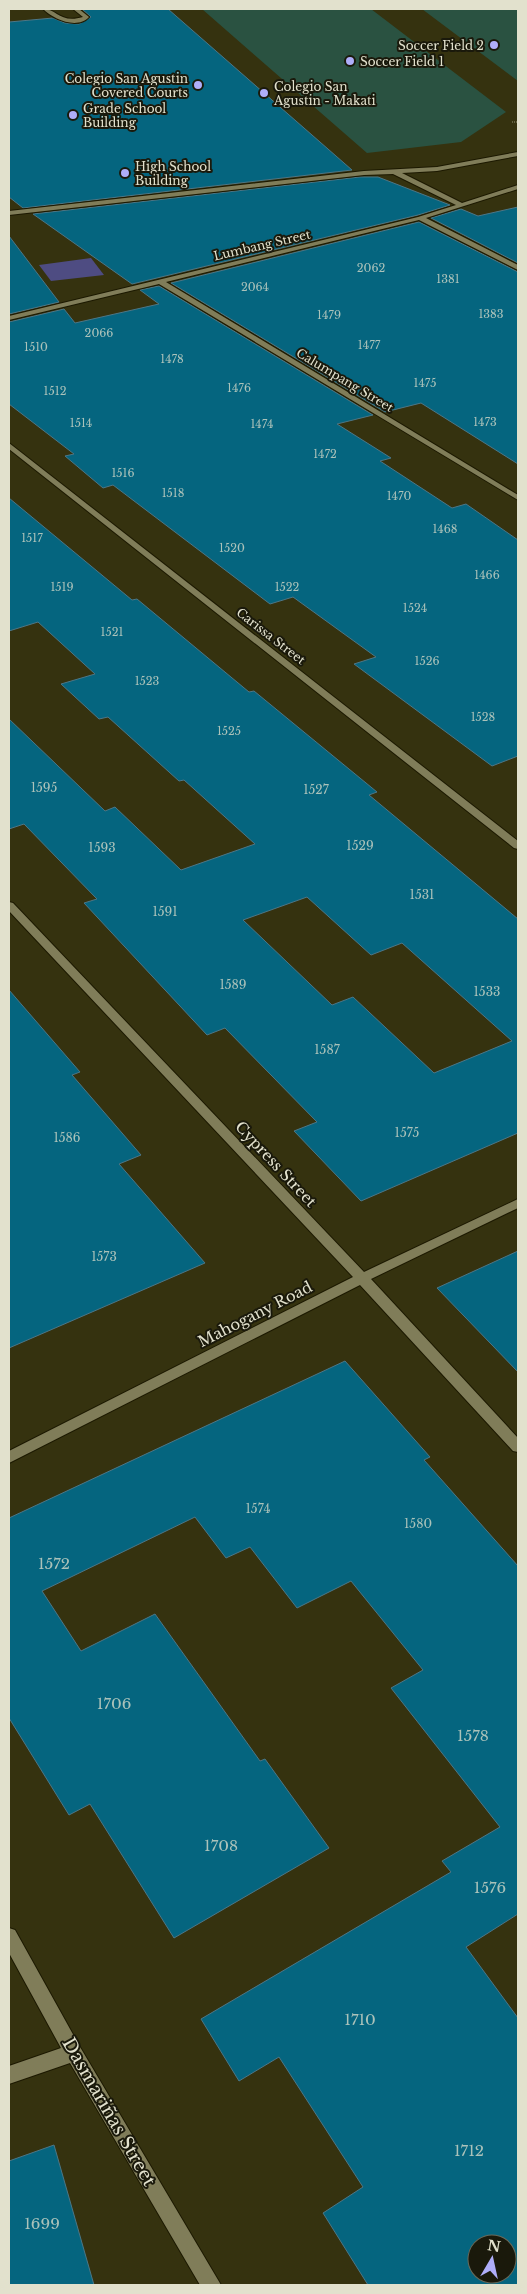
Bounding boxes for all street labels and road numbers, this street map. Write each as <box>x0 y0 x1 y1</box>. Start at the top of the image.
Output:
street label: Lumbang Street <box>212 226 312 263</box>
street label: Calumpang Street <box>294 345 397 415</box>
street label: Carissa Street <box>234 605 309 668</box>
street label: Cypress Street <box>231 1117 321 1211</box>
street label: Mahogany Road <box>195 1277 315 1351</box>
street label: Dasmariñas Street <box>58 2034 161 2190</box>

